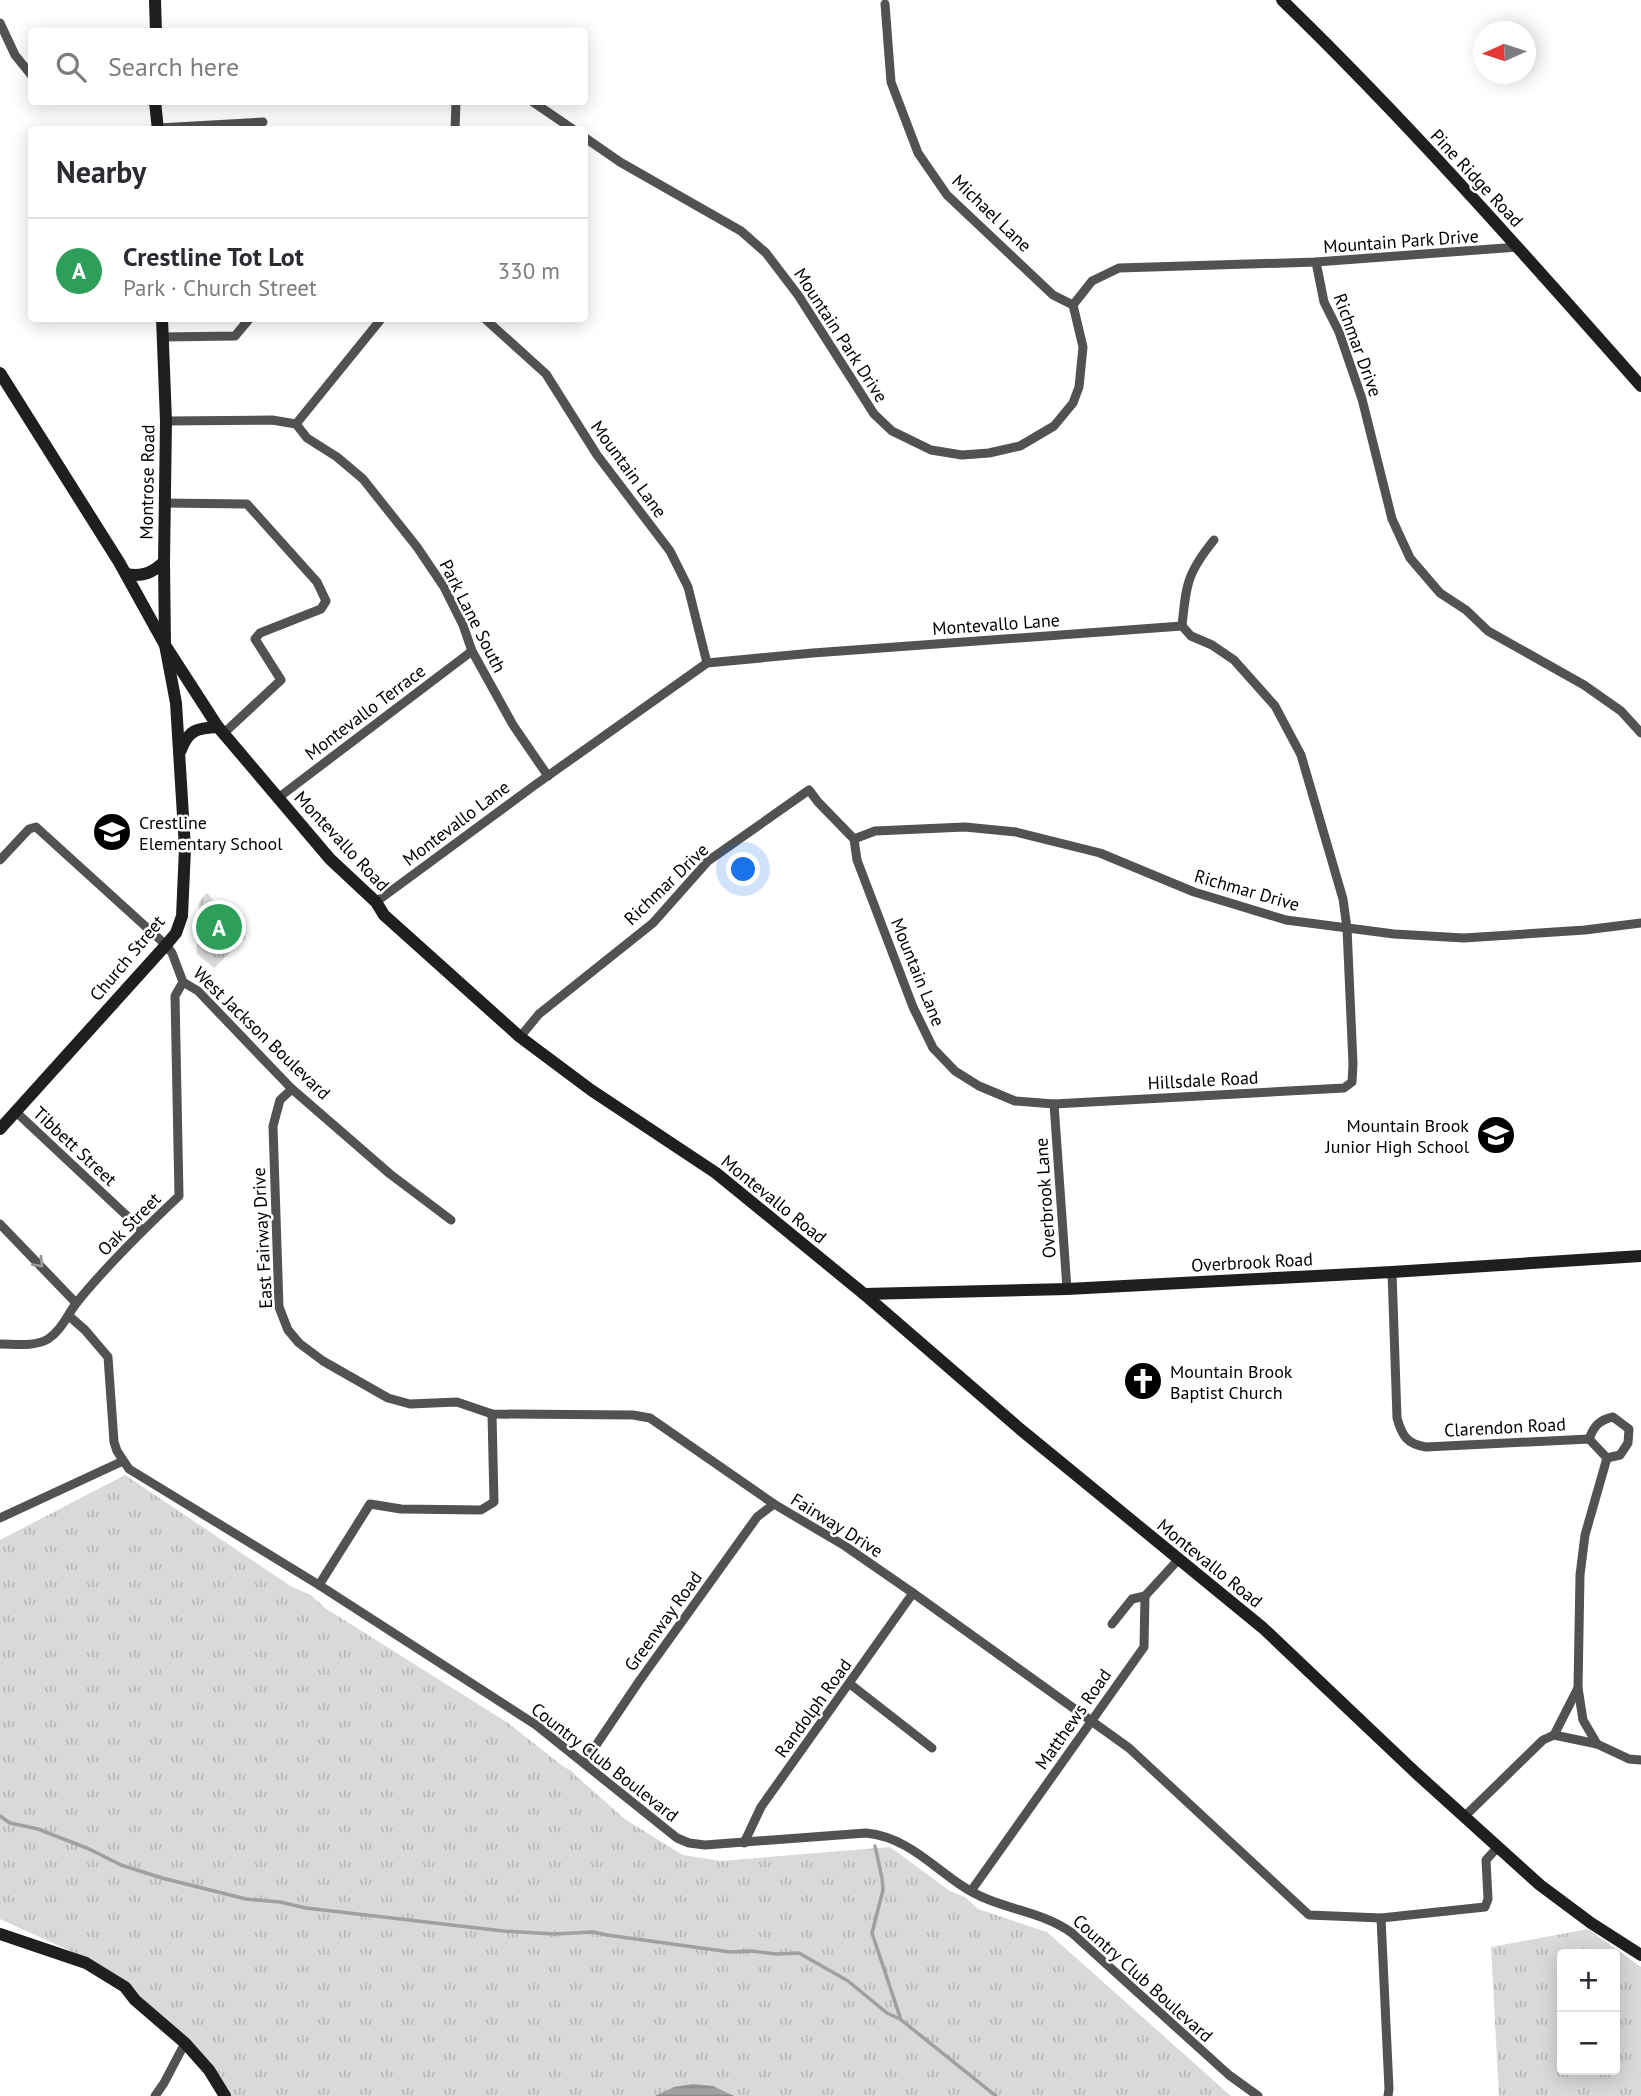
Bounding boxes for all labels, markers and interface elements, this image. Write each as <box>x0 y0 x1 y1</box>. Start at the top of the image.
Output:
north arrow <box>1473 21 1536 84</box>
search box <box>28 28 588 105</box>
icon: search <box>52 48 90 86</box>
text: Search here <box>108 50 239 83</box>
street label: Pine Ridge Road <box>1426 124 1528 232</box>
text: Nearby <box>56 152 146 191</box>
street label: Michael Lane <box>947 169 1037 257</box>
street label: Mountain Park Drive <box>1323 224 1479 258</box>
text: Crestline Tot Lot <box>123 240 304 273</box>
text: A <box>72 256 86 285</box>
text: 330 m <box>498 256 560 285</box>
street label: Mountain Park Drive <box>789 263 893 407</box>
text: Park · Church Street <box>123 273 317 302</box>
street label: Richmar Drive <box>1329 290 1387 400</box>
street label: Mountain Lane <box>586 416 672 522</box>
street label: Montrose Road <box>134 424 160 540</box>
street label: Park Lane South <box>435 556 511 676</box>
street label: Montevallo Lane <box>931 608 1061 640</box>
street label: Montevallo Terrace <box>300 659 430 765</box>
street label: Montevallo Lane <box>398 775 514 871</box>
street label: Montevallo Road <box>290 786 394 896</box>
school or university icon: Crestline Elementary School <box>91 811 133 853</box>
place label: Crestline Elementary School <box>139 811 283 855</box>
street label: Richmar Drive <box>619 838 713 930</box>
your location <box>726 852 760 886</box>
street label: Richmar Drive <box>1192 864 1302 916</box>
pin: A <box>196 901 242 953</box>
street label: Church Street <box>85 911 169 1005</box>
street label: Mountain Lane <box>886 914 950 1030</box>
street label: West Jackson Boulevard <box>189 962 335 1104</box>
street label: Hillsdale Road <box>1147 1066 1259 1094</box>
street label: Tibbett Street <box>28 1101 122 1191</box>
place label: Mountain Brook Junior High School <box>1325 1114 1470 1158</box>
school or university icon: Mountain Brook Junior High School <box>1475 1114 1517 1156</box>
street label: Overbrook Lane <box>1029 1137 1061 1259</box>
street label: Montevallo Road <box>717 1149 831 1249</box>
street label: East Fairway Drive <box>247 1167 277 1309</box>
street label: Oak Street <box>93 1188 165 1260</box>
street label: Overbrook Road <box>1191 1247 1313 1277</box>
one-way arrow <box>30 1255 43 1268</box>
church icon: Mountain Brook Baptist Church <box>1122 1360 1164 1402</box>
place label: Mountain Brook Baptist Church <box>1170 1360 1293 1404</box>
street label: Clarendon Road <box>1444 1412 1566 1442</box>
street label: Fairway Drive <box>787 1488 887 1562</box>
street label: Montevallo Road <box>1153 1513 1267 1613</box>
street label: Greenway Road <box>619 1567 707 1675</box>
street label: Randolph Road <box>769 1654 857 1762</box>
street label: Matthews Road <box>1030 1664 1116 1774</box>
street label: Country Club Boulevard <box>527 1697 683 1827</box>
street label: Country Club Boulevard <box>1068 1909 1218 2047</box>
map controls <box>1557 1949 1620 2075</box>
button: + <box>1557 1949 1620 2012</box>
button: − <box>1557 2012 1620 2075</box>

